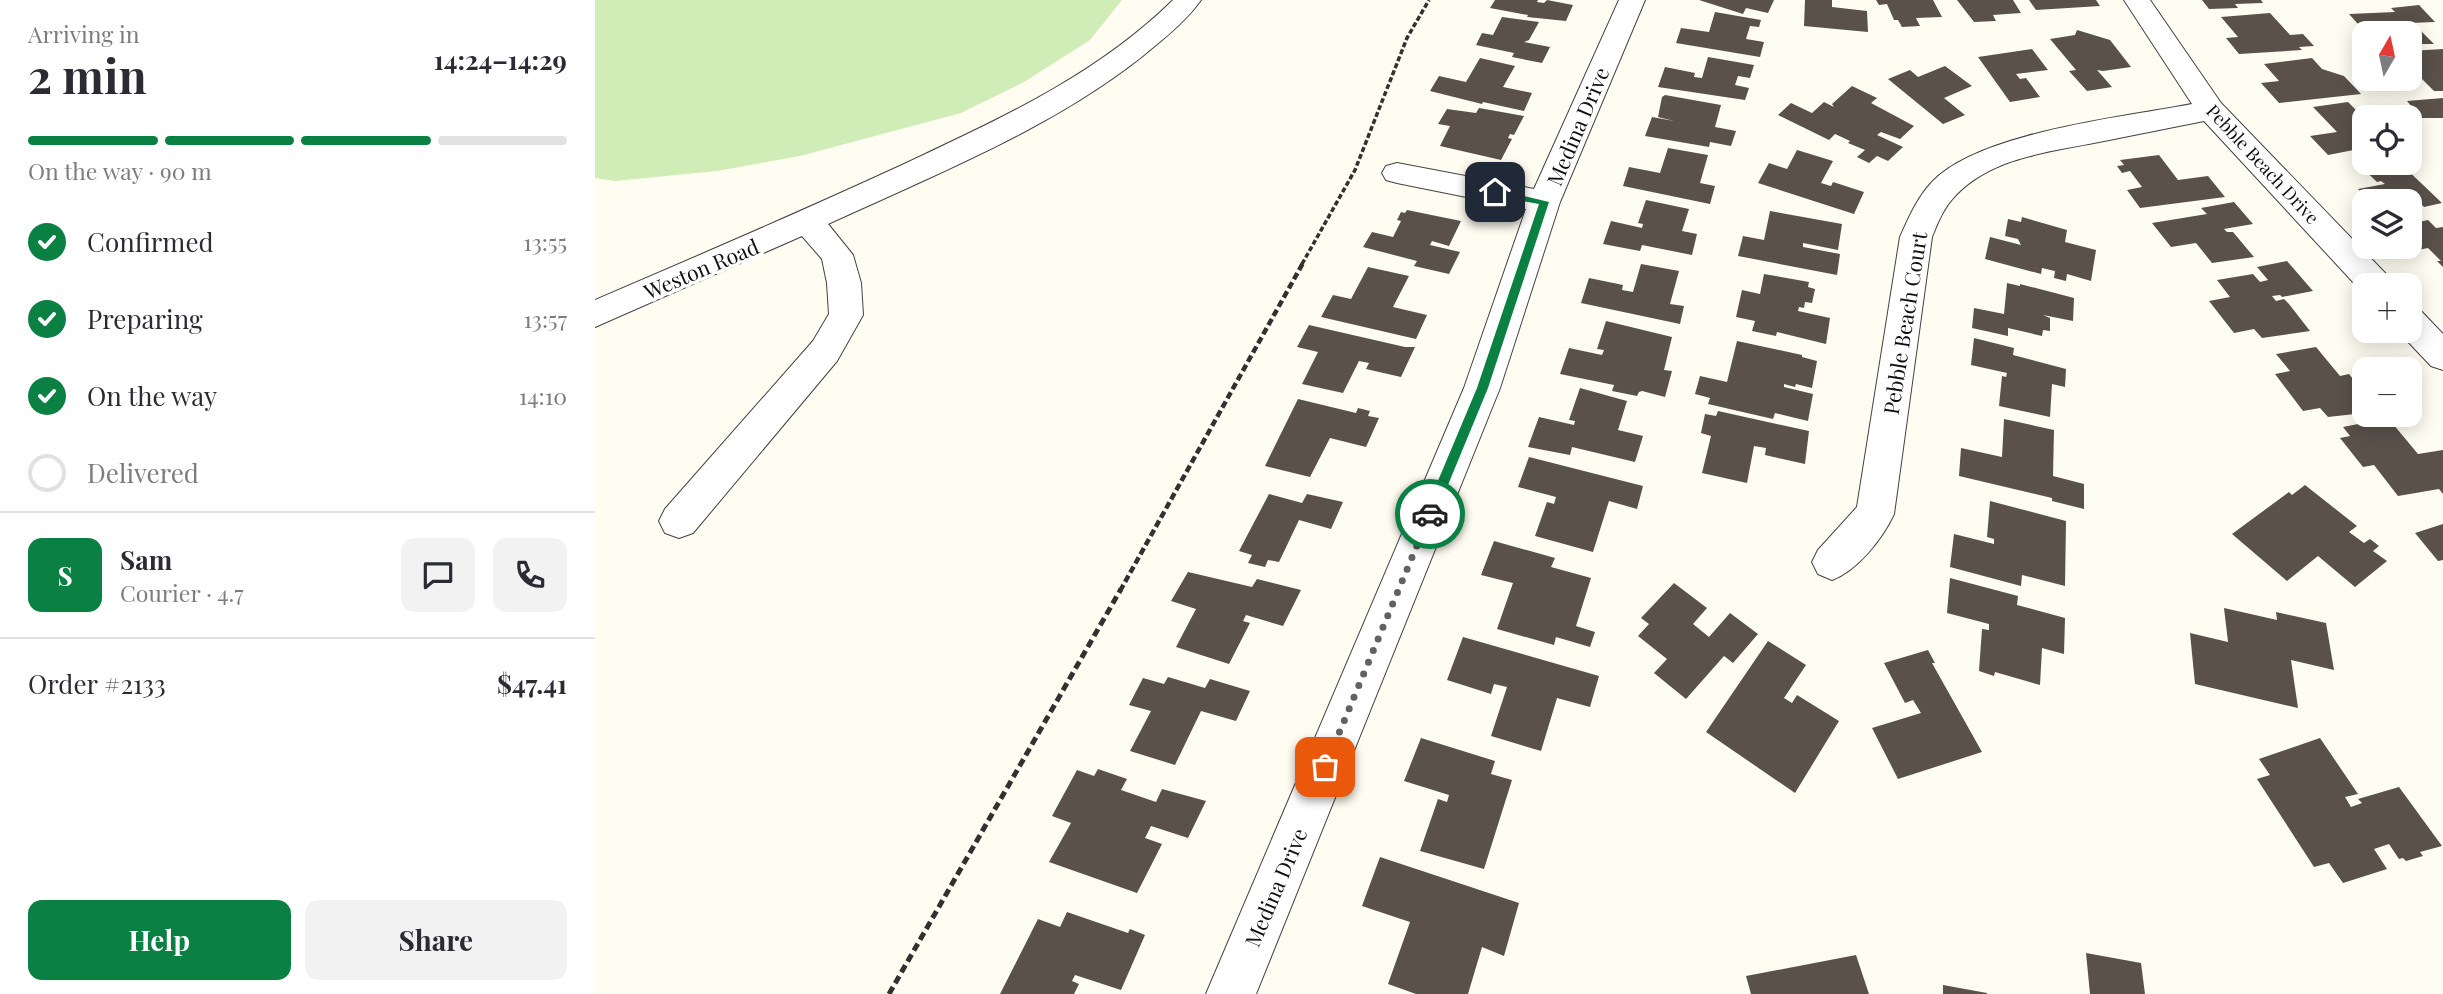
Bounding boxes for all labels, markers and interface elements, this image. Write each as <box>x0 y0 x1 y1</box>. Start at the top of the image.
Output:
text: Arriving in <box>28 18 140 49</box>
north arrow <box>2352 21 2422 91</box>
map controls <box>2352 21 2422 427</box>
text: 14:24–14:29 <box>434 42 567 77</box>
text: 2 min <box>28 44 147 106</box>
street label: Medina Drive <box>1539 62 1615 190</box>
street label: Pebble Beach Drive <box>2201 99 2325 229</box>
button: locate <box>2352 105 2422 175</box>
text: On the way · 90 m <box>28 155 212 186</box>
pin <box>1465 162 1525 222</box>
icon: home <box>1476 173 1514 211</box>
button: layers <box>2352 189 2422 259</box>
icon: check <box>28 223 66 261</box>
text: Confirmed <box>87 224 214 259</box>
text: 13:55 <box>523 226 567 257</box>
street label: Pebble Beach Court <box>1876 229 1932 416</box>
street label: Weston Road <box>638 231 763 305</box>
button: + <box>2352 273 2422 343</box>
icon: check <box>28 300 66 338</box>
text: Preparing <box>87 301 203 336</box>
text: 13:57 <box>524 303 567 334</box>
button: − <box>2352 357 2422 427</box>
icon: check <box>28 377 66 415</box>
text: On the way <box>87 378 217 413</box>
text: 14:10 <box>519 380 567 411</box>
text: Delivered <box>87 455 199 490</box>
courier <box>1395 479 1465 549</box>
icon: car <box>1411 495 1449 533</box>
button: chat <box>401 538 475 612</box>
button: phone <box>493 538 567 612</box>
text: Sam <box>120 542 172 577</box>
text: S <box>57 558 73 593</box>
text: Courier · 4.7 <box>120 577 244 608</box>
text: Order #2133 <box>28 666 166 701</box>
text: $47.41 <box>497 666 567 701</box>
pin <box>1295 737 1355 797</box>
icon: bag <box>1306 748 1344 786</box>
street label: Medina Drive <box>1237 823 1313 951</box>
button: Help <box>28 900 291 980</box>
button: Share <box>305 900 567 980</box>

